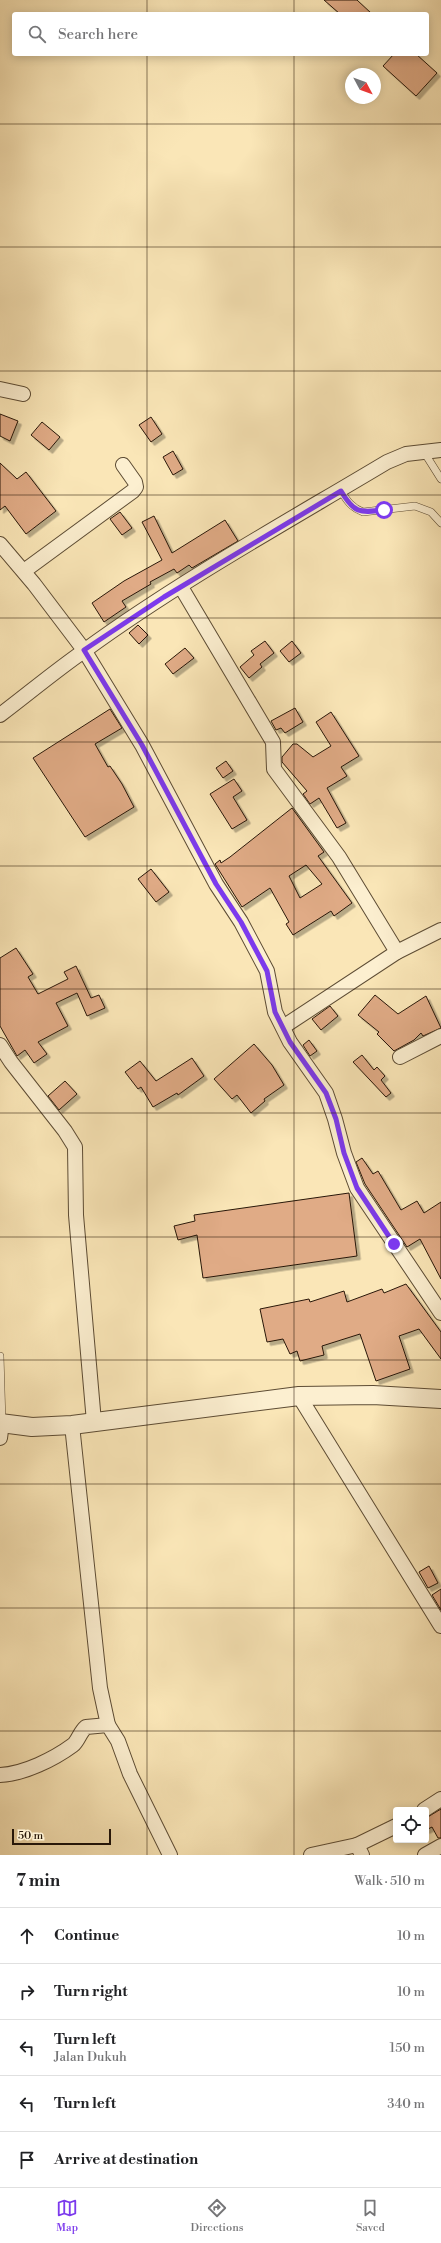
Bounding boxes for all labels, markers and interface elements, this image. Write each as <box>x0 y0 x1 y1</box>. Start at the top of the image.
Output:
search box <box>12 12 429 56</box>
icon: search <box>26 23 48 45</box>
text: Search here <box>58 25 138 44</box>
north arrow <box>345 68 381 104</box>
route start <box>375 501 393 519</box>
route end <box>385 1235 403 1253</box>
map controls <box>393 1807 429 1843</box>
button: locate <box>393 1807 429 1843</box>
scale bar <box>12 1827 111 1846</box>
text: 50 m <box>18 1829 43 1843</box>
text: 7 min <box>16 1870 60 1892</box>
text: Walk · 510 m <box>354 1873 425 1889</box>
icon: ahead <box>16 1925 38 1947</box>
text: Continue <box>54 1926 119 1945</box>
text: 10 m <box>397 1928 425 1944</box>
icon: right <box>16 1981 38 2003</box>
text: Turn right <box>54 1982 128 2001</box>
text: 10 m <box>397 1984 425 2000</box>
text: Turn left <box>54 2030 116 2049</box>
icon: left <box>16 2037 38 2059</box>
text: 150 m <box>390 2040 425 2056</box>
text: Jalan Dukuh <box>54 2049 127 2065</box>
icon: left <box>16 2093 38 2115</box>
text: Turn left <box>54 2094 116 2113</box>
text: 340 m <box>387 2096 425 2112</box>
icon: arrive <box>16 2149 38 2171</box>
text: Arrive at destination <box>54 2150 198 2169</box>
tab: Map <box>56 2197 78 2235</box>
tab: Directions <box>191 2197 244 2235</box>
tab: Saved <box>356 2197 385 2235</box>

